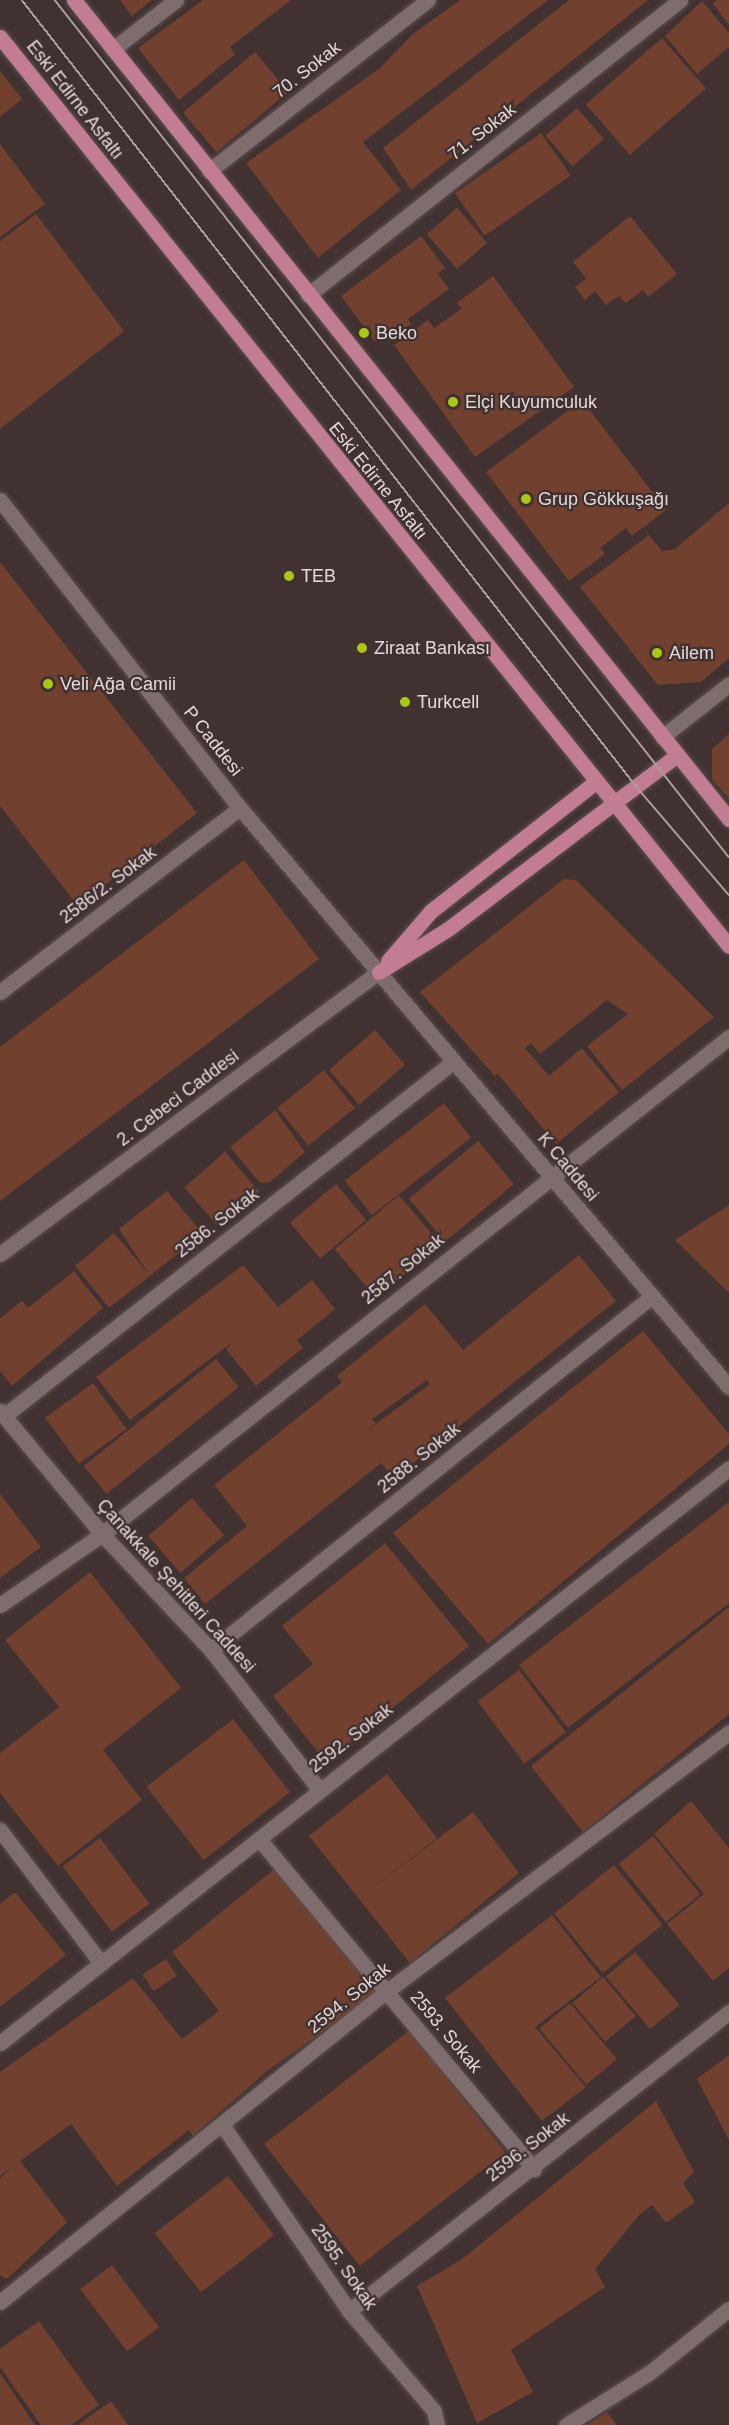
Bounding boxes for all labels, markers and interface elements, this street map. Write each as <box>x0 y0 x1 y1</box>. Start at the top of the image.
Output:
street label: Eski Edirne Asfaltı <box>22 36 128 164</box>
street label: 70. Sokak <box>269 37 345 103</box>
street label: 71. Sokak <box>444 99 520 165</box>
place label: Beko <box>376 322 417 344</box>
marker: Beko <box>357 326 371 340</box>
place label: Elçi Kuyumculuk <box>465 391 597 413</box>
marker: Elçi Kuyumculuk <box>446 395 460 409</box>
street label: Eski Edirne Asfaltı <box>324 417 432 545</box>
place label: Grup Gökkuşağı <box>538 488 669 510</box>
marker: Grup Gökkuşağı <box>519 492 533 506</box>
place label: TEB <box>301 565 336 587</box>
marker: TEB <box>282 569 296 583</box>
place label: Ziraat Bankası <box>374 637 490 659</box>
marker: Ziraat Bankası <box>355 641 369 655</box>
place label: Ailem <box>669 642 714 664</box>
marker: Ailem <box>650 646 664 660</box>
place label: Veli Ağa Camii <box>60 673 177 695</box>
marker: Veli Ağa Camii <box>41 677 55 691</box>
place label: Turkcell <box>417 691 479 713</box>
marker: Turkcell <box>398 695 412 709</box>
street label: P Caddesi <box>179 702 247 780</box>
street label: 2586/2. Sokak <box>56 842 160 928</box>
street label: 2. Cebeci Caddesi <box>113 1045 243 1151</box>
street label: K Caddesi <box>533 1128 603 1206</box>
street label: 2586. Sokak <box>171 1184 263 1262</box>
street label: 2587. Sokak <box>357 1229 449 1309</box>
street label: 2588. Sokak <box>373 1418 465 1498</box>
street label: Çanakkale Şehitleri Caddesi <box>92 1495 260 1677</box>
street label: 2592. Sokak <box>305 1699 397 1777</box>
street label: 2594. Sokak <box>303 1958 395 2038</box>
street label: 2593. Sokak <box>406 1987 486 2077</box>
street label: 2596. Sokak <box>482 2108 574 2186</box>
street label: 2595. Sokak <box>306 2220 382 2314</box>

